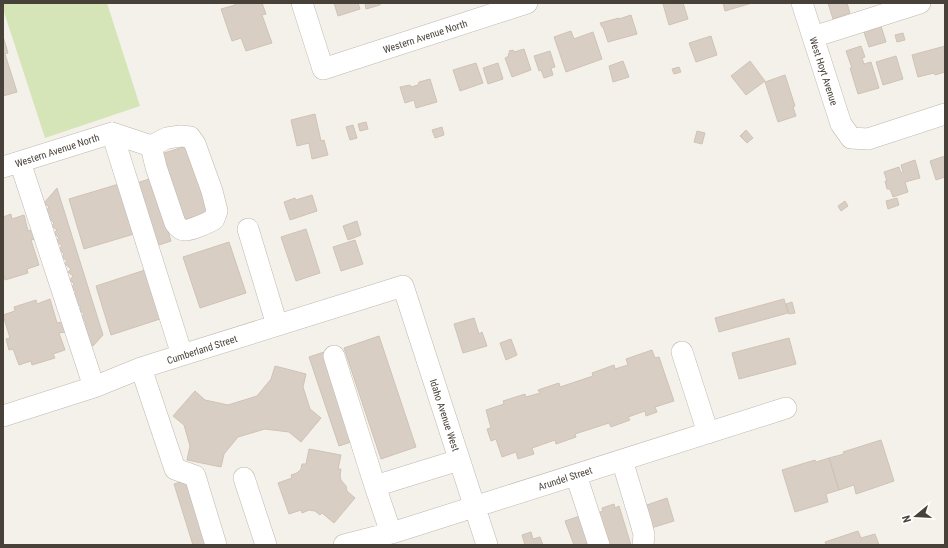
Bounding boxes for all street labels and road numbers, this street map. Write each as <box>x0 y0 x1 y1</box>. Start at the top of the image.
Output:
street label: Western Avenue North <box>382 18 469 55</box>
street label: West Hoyt Avenue <box>807 36 840 107</box>
street label: Western Avenue North <box>14 132 101 169</box>
street label: Cumberland Street <box>166 333 239 366</box>
street label: Idaho Avenue West <box>428 378 461 453</box>
street label: Arundel Street <box>537 465 594 492</box>

